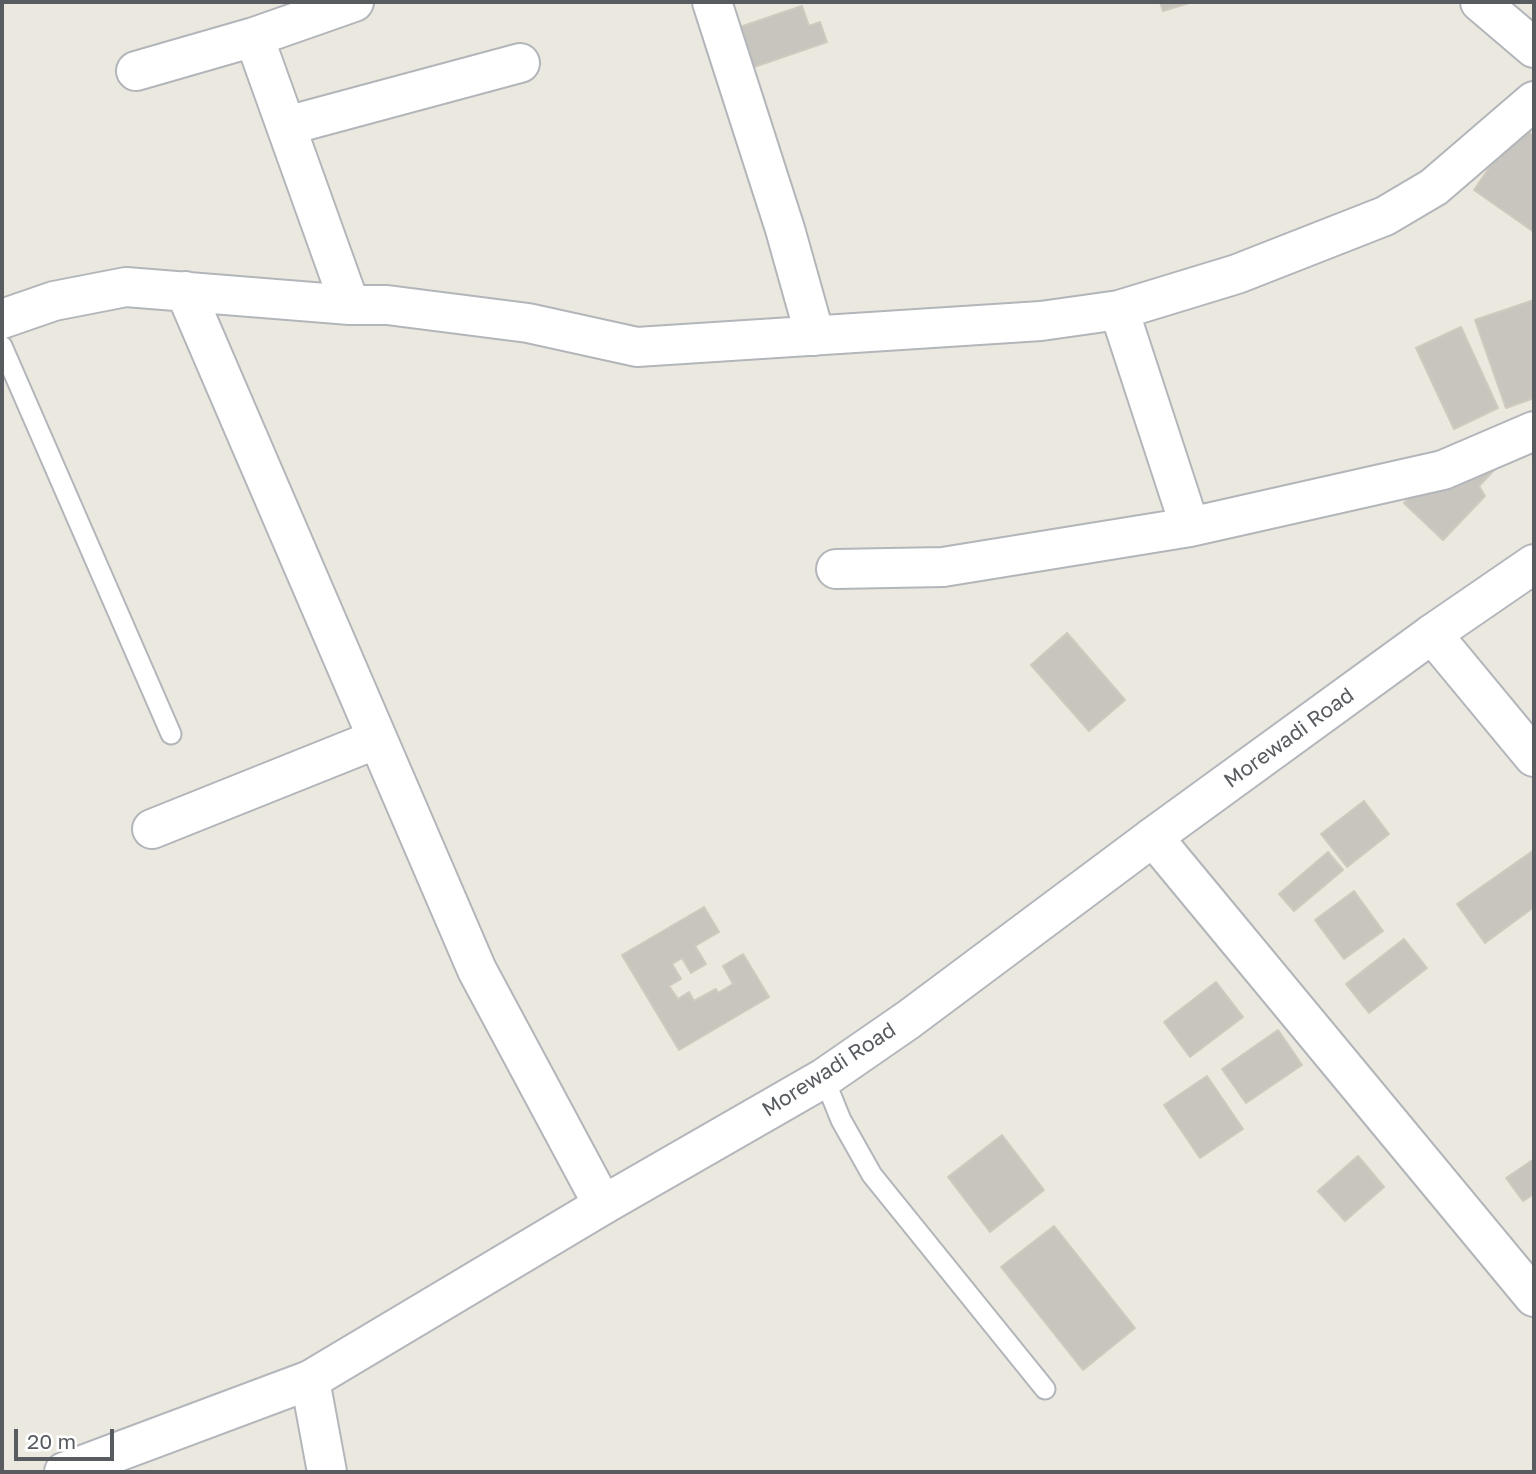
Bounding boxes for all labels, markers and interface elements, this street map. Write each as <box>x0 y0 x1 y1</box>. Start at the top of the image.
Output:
street label: Morewadi Road <box>1219 682 1359 794</box>
street label: Morewadi Road <box>757 1017 901 1123</box>
scale bar <box>18 1414 117 1458</box>
text: 20 m <box>27 1428 76 1454</box>

